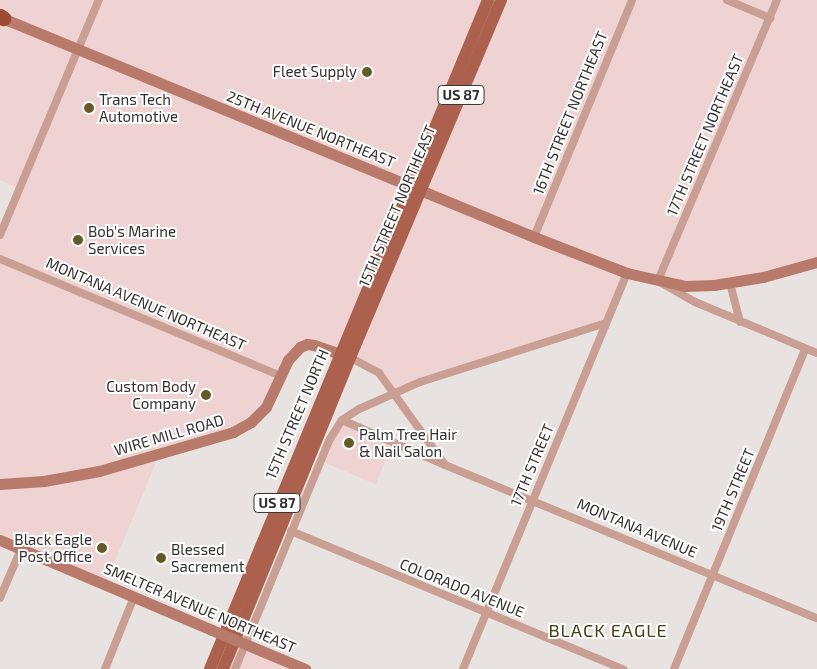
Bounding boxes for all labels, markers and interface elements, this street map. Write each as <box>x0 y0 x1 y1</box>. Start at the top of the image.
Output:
street label: 16TH STREET NORTHEAST <box>529 28 611 198</box>
street label: 17TH STREET NORTHEAST <box>663 51 747 219</box>
place label: Fleet Supply <box>273 63 357 81</box>
marker: Fleet Supply <box>361 66 373 78</box>
road number: US 87 <box>437 84 485 106</box>
street label: 25TH AVENUE NORTHEAST <box>224 87 398 171</box>
place label: Trans Tech Automotive <box>99 90 178 125</box>
marker: Trans Tech Automotive <box>83 102 95 114</box>
street label: 15TH STREET NORTHEAST <box>355 122 439 290</box>
place label: Bob's Marine Services <box>88 222 176 257</box>
marker: Bob's Marine Services <box>72 234 84 246</box>
street label: MONTANA AVENUE NORTHEAST <box>43 253 249 355</box>
street label: 15TH STREET NORTH <box>261 346 333 482</box>
place label: Custom Body Company <box>106 377 196 412</box>
marker: Custom Body Company <box>200 389 212 401</box>
street label: WIRE MILL ROAD <box>112 411 226 459</box>
street label: 17TH STREET <box>507 421 557 509</box>
place label: Palm Tree Hair & Nail Salon <box>359 425 458 460</box>
marker: Palm Tree Hair & Nail Salon <box>343 437 355 449</box>
street label: 19TH STREET <box>707 446 759 534</box>
road number: US 87 <box>253 492 301 514</box>
street label: MONTANA AVENUE <box>574 494 700 562</box>
place label: Black Eagle Post Office <box>14 530 92 565</box>
place label: Blessed Sacrement <box>171 540 244 575</box>
marker: Black Eagle Post Office <box>96 542 108 554</box>
marker: Blessed Sacrement <box>155 552 167 564</box>
street label: COLORADO AVENUE <box>397 555 527 621</box>
street label: SMELTER AVENUE NORTHEAST <box>101 559 299 657</box>
district label: BLACK EAGLE <box>547 619 669 641</box>

